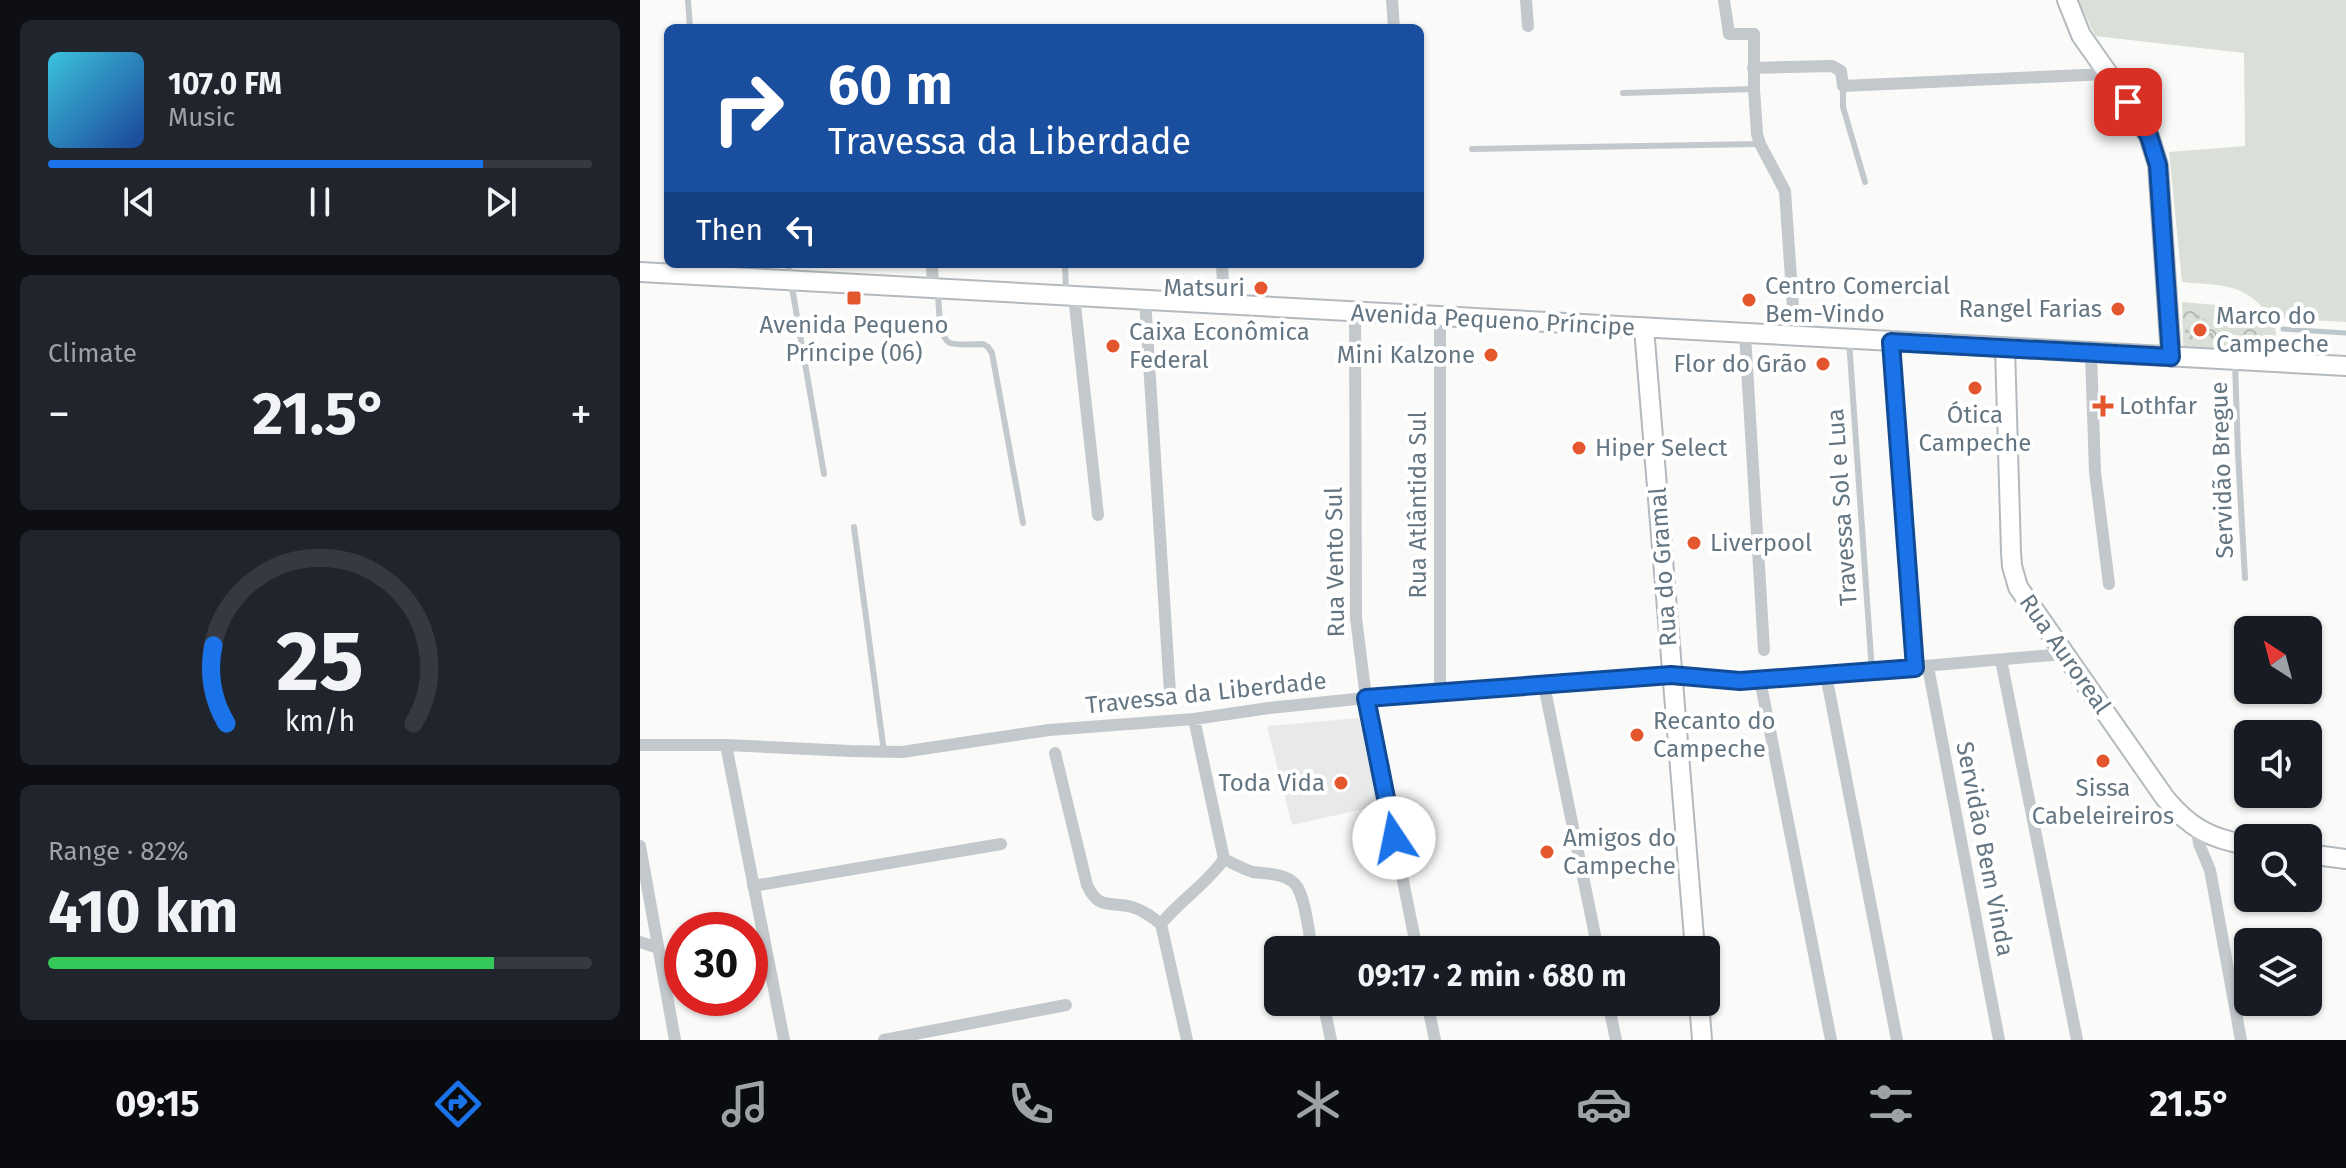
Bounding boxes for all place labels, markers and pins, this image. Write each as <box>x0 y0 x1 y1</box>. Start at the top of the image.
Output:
pin <box>2094 68 2162 136</box>
place label: Centro Comercial Bem-Vindo <box>1765 272 1950 328</box>
place label: Matsuri <box>1163 274 1245 302</box>
marker: Matsuri <box>1252 279 1270 297</box>
marker: Avenida Pequeno Príncipe (06) <box>845 289 863 307</box>
marker: Centro Comercial Bem-Vindo <box>1740 291 1758 309</box>
place label: Rangel Farias <box>1959 295 2102 323</box>
marker: Rangel Farias <box>2109 300 2127 318</box>
place label: Marco do Campeche <box>2216 302 2329 358</box>
place label: Avenida Pequeno Príncipe (06) <box>760 311 948 367</box>
place label: Caixa Econômica Federal <box>1129 318 1310 374</box>
marker: Marco do Campeche <box>2191 321 2209 339</box>
marker: Caixa Econômica Federal <box>1104 337 1122 355</box>
place label: Mini Kalzone <box>1337 341 1475 369</box>
marker: Mini Kalzone <box>1482 346 1500 364</box>
place label: Flor do Grão <box>1674 350 1807 378</box>
marker: Flor do Grão <box>1814 355 1832 373</box>
marker: Ótica Campeche <box>1966 379 1984 397</box>
place label: Lothfar <box>2119 392 2198 420</box>
marker: Lothfar <box>2094 397 2112 415</box>
place label: Ótica Campeche <box>1919 400 2031 457</box>
place label: Hiper Select <box>1595 434 1728 462</box>
marker: Hiper Select <box>1570 439 1588 457</box>
place label: Liverpool <box>1710 529 1812 557</box>
marker: Liverpool <box>1685 534 1703 552</box>
place label: Recanto do Campeche <box>1653 707 1776 763</box>
marker: Recanto do Campeche <box>1628 726 1646 744</box>
marker: Sissa Cabeleireiros <box>2094 752 2112 770</box>
place label: Toda Vida <box>1219 769 1325 797</box>
marker: Toda Vida <box>1332 774 1350 792</box>
place label: Sissa Cabeleireiros <box>2032 774 2174 830</box>
place label: Amigos do Campeche <box>1563 824 1676 880</box>
marker: Amigos do Campeche <box>1538 843 1556 861</box>

